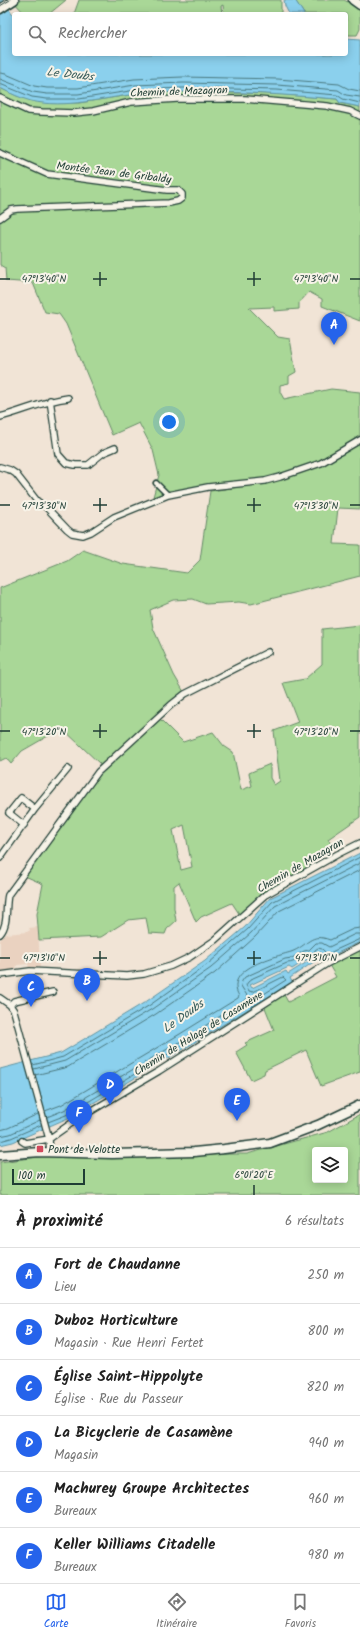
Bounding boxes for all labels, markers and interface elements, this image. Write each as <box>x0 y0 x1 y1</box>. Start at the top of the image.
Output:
search box <box>12 12 348 56</box>
text: Rechercher <box>58 22 126 46</box>
icon: search <box>26 23 48 45</box>
water label: Le Doubs <box>46 63 96 87</box>
street label: Chemin de Mazagran <box>130 81 228 103</box>
street label: Montée Jean de Gribaldy <box>55 157 173 189</box>
text: 47°13'40"N <box>22 271 66 287</box>
text: 47°13'40"N <box>294 271 338 287</box>
pin: A <box>321 312 347 345</box>
your location <box>159 412 179 432</box>
text: 47°13'30"N <box>22 498 67 514</box>
text: 47°13'30"N <box>294 498 339 514</box>
text: 47°13'20"N <box>22 724 67 740</box>
text: 47°13'20"N <box>294 724 339 740</box>
street label: Chemin de Mazagran <box>254 834 347 898</box>
text: 47°13'10"N <box>23 950 65 966</box>
text: 47°13'10"N <box>295 950 337 966</box>
pin: B <box>74 968 100 1001</box>
pin: C <box>18 974 44 1007</box>
street label: Chemin de Halage de Casamène <box>130 987 267 1081</box>
water label: Le Doubs <box>159 994 209 1038</box>
pin: D <box>97 1072 123 1105</box>
pin: E <box>224 1088 250 1121</box>
pin: F <box>66 1100 92 1133</box>
place label: Pont de Velotte <box>48 1141 120 1159</box>
marker: Pont de Velotte <box>35 1144 45 1154</box>
map controls <box>312 1147 348 1183</box>
button: layers <box>312 1147 348 1183</box>
scale bar <box>12 1167 85 1186</box>
text: 100 m <box>18 1167 46 1185</box>
text: 6°01'20"E <box>235 1167 274 1183</box>
text: À proximité <box>16 1208 103 1235</box>
text: 6 résultats <box>285 1211 344 1232</box>
text: Fort de Chaudanne <box>54 1253 180 1277</box>
text: A <box>25 1265 33 1286</box>
text: 250 m <box>307 1265 344 1286</box>
text: Lieu <box>54 1277 76 1298</box>
text: Duboz Horticulture <box>54 1309 178 1333</box>
text: B <box>25 1321 33 1342</box>
text: 800 m <box>308 1321 344 1342</box>
text: Magasin · Rue Henri Fertet <box>54 1333 204 1354</box>
text: Église Saint-Hippolyte <box>54 1365 203 1389</box>
text: C <box>25 1377 33 1398</box>
text: 820 m <box>307 1377 344 1398</box>
text: Église · Rue du Passeur <box>54 1389 182 1410</box>
text: La Bicyclerie de Casamène <box>54 1421 233 1445</box>
text: D <box>25 1433 33 1454</box>
text: 940 m <box>308 1433 344 1454</box>
text: Magasin <box>54 1445 98 1466</box>
text: Machurey Groupe Architectes <box>54 1477 249 1501</box>
text: E <box>25 1489 33 1510</box>
text: 960 m <box>308 1489 344 1510</box>
text: Bureaux <box>54 1501 97 1522</box>
text: Keller Williams Citadelle <box>54 1533 215 1557</box>
text: F <box>25 1545 33 1566</box>
text: 980 m <box>308 1545 344 1566</box>
text: Bureaux <box>54 1557 97 1578</box>
tab: Carte <box>44 1591 68 1633</box>
tab: Itinéraire <box>156 1591 197 1633</box>
tab: Favoris <box>285 1591 316 1633</box>

